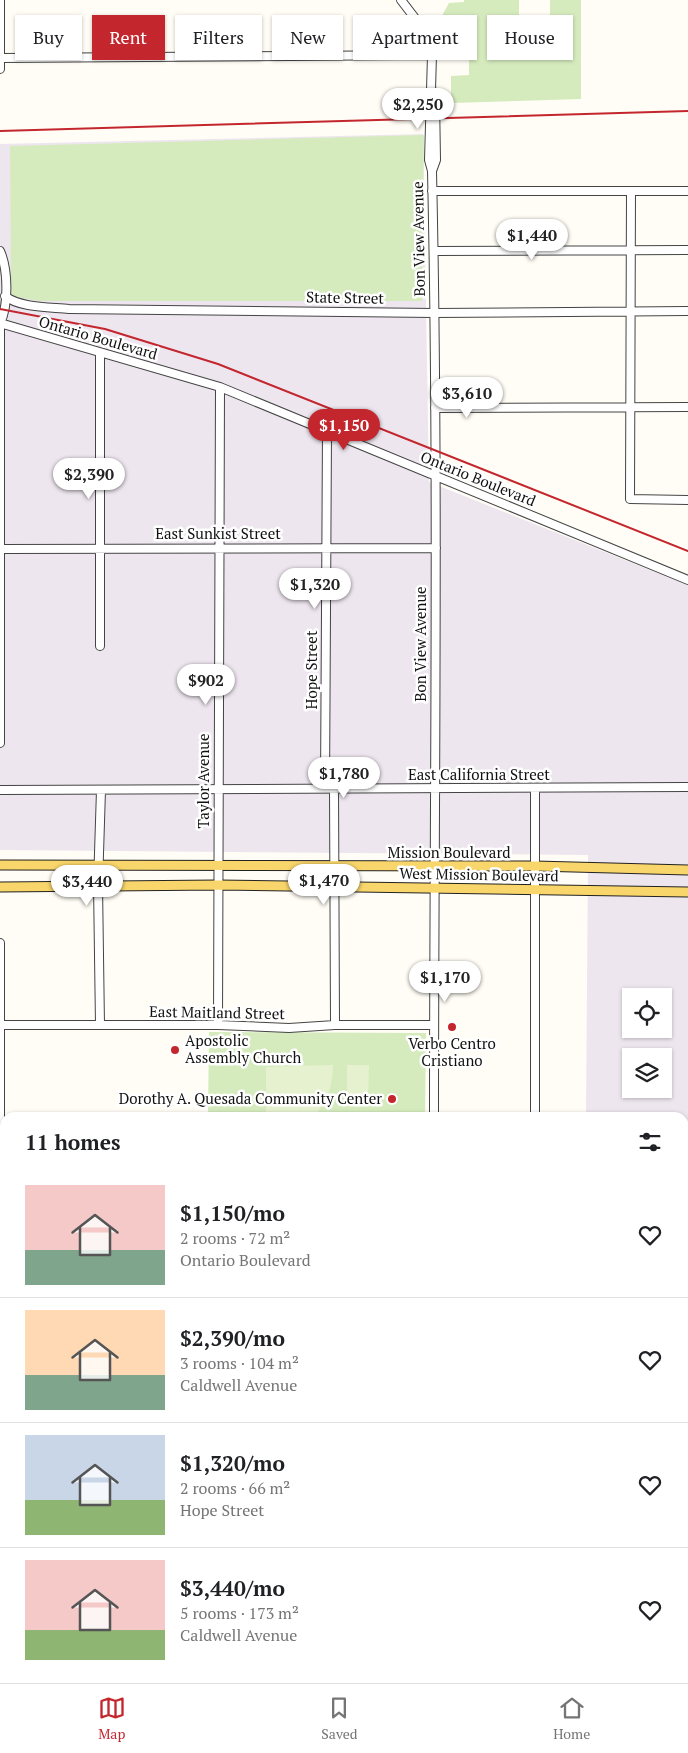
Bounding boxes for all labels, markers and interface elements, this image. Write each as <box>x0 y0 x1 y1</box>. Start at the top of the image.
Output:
chip: Buy <box>15 15 82 60</box>
chip: Rent <box>92 15 165 60</box>
chip: Filters <box>175 15 262 60</box>
chip: New <box>272 15 343 60</box>
chip: Apartment <box>353 15 477 60</box>
chip: House <box>487 15 573 60</box>
pin: $2,250 <box>377 88 459 130</box>
text: $2,250 <box>393 93 443 115</box>
street label: Bon View Avenue <box>407 181 429 297</box>
pin: $1,440 <box>491 218 573 261</box>
text: $1,440 <box>507 224 557 246</box>
street label: State Street <box>306 286 385 308</box>
street label: Ontario Boulevard <box>37 311 160 364</box>
pin: $3,610 <box>426 376 508 419</box>
text: $3,610 <box>442 382 492 404</box>
pin: $1,150 <box>303 408 385 451</box>
text: $1,150 <box>319 414 369 436</box>
street label: Ontario Boulevard <box>418 446 539 510</box>
pin: $2,390 <box>48 458 130 500</box>
text: $2,390 <box>64 463 114 485</box>
street label: East Sunkist Street <box>155 523 281 543</box>
pin: $1,320 <box>274 568 356 610</box>
text: $1,320 <box>290 573 340 595</box>
street label: Bon View Avenue <box>410 586 430 702</box>
street label: Hope Street <box>301 630 321 709</box>
pin: $902 <box>176 664 236 706</box>
text: $902 <box>188 669 224 691</box>
street label: Taylor Avenue <box>193 733 213 829</box>
pin: $1,780 <box>303 756 385 799</box>
text: $1,780 <box>319 762 369 784</box>
street label: East California Street <box>408 764 550 784</box>
street label: Mission Boulevard <box>387 842 511 862</box>
street label: West Mission Boulevard <box>399 863 559 885</box>
pin: $3,440 <box>46 864 128 907</box>
pin: $1,470 <box>283 864 365 906</box>
text: $1,470 <box>299 869 349 891</box>
text: $3,440 <box>62 870 112 892</box>
pin: $1,170 <box>404 960 486 1003</box>
text: $1,170 <box>420 966 470 988</box>
map controls <box>622 988 672 1098</box>
button: locate <box>622 988 672 1038</box>
street label: East Maitland Street <box>149 1001 285 1023</box>
marker: Verbo Centro Cristiano <box>446 1021 458 1033</box>
place label: Apostolic Assembly Church <box>185 1030 301 1067</box>
place label: Verbo Centro Cristiano <box>408 1033 496 1070</box>
marker: Apostolic Assembly Church <box>169 1044 181 1056</box>
button: layers <box>622 1048 672 1098</box>
place label: Dorothy A. Quesada Community Center <box>119 1088 382 1108</box>
marker: Dorothy A. Quesada Community Center <box>386 1093 398 1105</box>
text: 11 homes <box>25 1128 121 1156</box>
icon: filters <box>636 1128 664 1156</box>
text: $1,150/mo <box>180 1199 285 1227</box>
icon: home <box>65 1205 125 1265</box>
icon: heart <box>636 1221 664 1249</box>
text: 2 rooms · 72 m² <box>180 1227 290 1249</box>
text: Ontario Boulevard <box>180 1249 311 1271</box>
text: $2,390/mo <box>180 1324 285 1352</box>
icon: home <box>65 1330 125 1390</box>
icon: heart <box>636 1346 664 1374</box>
text: 3 rooms · 104 m² <box>180 1352 299 1374</box>
text: Caldwell Avenue <box>180 1374 297 1396</box>
text: $1,320/mo <box>180 1449 285 1477</box>
icon: home <box>65 1455 125 1515</box>
icon: heart <box>636 1471 664 1499</box>
text: 2 rooms · 66 m² <box>180 1477 290 1499</box>
text: Hope Street <box>180 1499 264 1521</box>
text: $3,440/mo <box>180 1574 285 1602</box>
icon: home <box>65 1580 125 1640</box>
icon: heart <box>636 1596 664 1624</box>
text: 5 rooms · 173 m² <box>180 1602 299 1624</box>
text: Caldwell Avenue <box>180 1624 297 1646</box>
tab: Map <box>98 1694 126 1743</box>
tab: Saved <box>321 1694 358 1743</box>
tab: Home <box>553 1694 590 1743</box>

